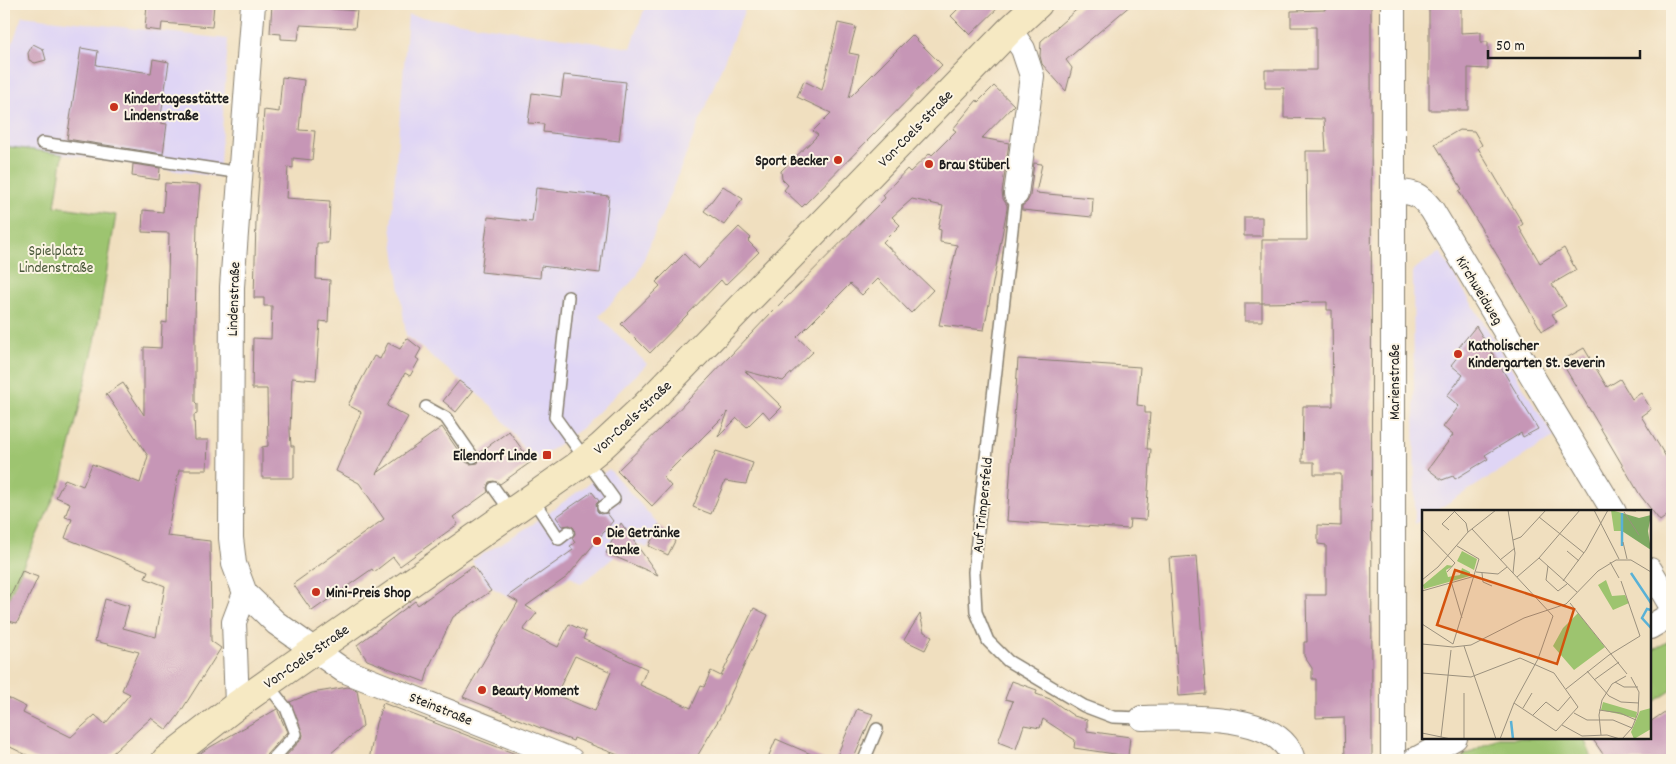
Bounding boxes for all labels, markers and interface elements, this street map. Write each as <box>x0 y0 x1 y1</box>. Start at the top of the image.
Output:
scale bar <box>1488 28 1641 60</box>
text: 50 m <box>1496 36 1525 58</box>
street label: Von-Coels-Straße <box>874 85 959 173</box>
place label: Kindertagesstätte Lindenstraße <box>124 89 229 128</box>
marker: Kindertagesstätte Lindenstraße <box>108 101 120 113</box>
place label: Sport Becker <box>755 151 828 173</box>
marker: Sport Becker <box>832 154 844 166</box>
place label: Brau Stüberl <box>939 155 1010 177</box>
marker: Brau Stüberl <box>923 158 935 170</box>
park label: Spielplatz Lindenstraße <box>19 241 94 280</box>
street label: Kirchweidweg <box>1449 252 1508 330</box>
street label: Lindenstraße <box>223 261 247 337</box>
place label: Katholischer Kindergarten St. Severin <box>1468 336 1605 375</box>
street label: Marienstraße <box>1385 344 1407 420</box>
marker: Katholischer Kindergarten St. Severin <box>1452 348 1464 360</box>
street label: Von-Coels-Straße <box>589 376 678 461</box>
place label: Eilendorf Linde <box>453 446 537 468</box>
marker: Eilendorf Linde <box>541 449 553 461</box>
street label: Auf Trimpersfeld <box>968 456 1000 554</box>
inset map <box>1422 510 1651 739</box>
place label: Die Getränke Tanke <box>607 523 680 562</box>
marker: Die Getränke Tanke <box>591 535 603 547</box>
place label: Mini-Preis Shop <box>326 583 411 605</box>
marker: Mini-Preis Shop <box>310 586 322 598</box>
street label: Von-Coels-Straße <box>260 620 355 695</box>
place label: Beauty Moment <box>492 681 580 703</box>
marker: Beauty Moment <box>476 684 488 696</box>
street label: Steinstraße <box>405 687 476 733</box>

